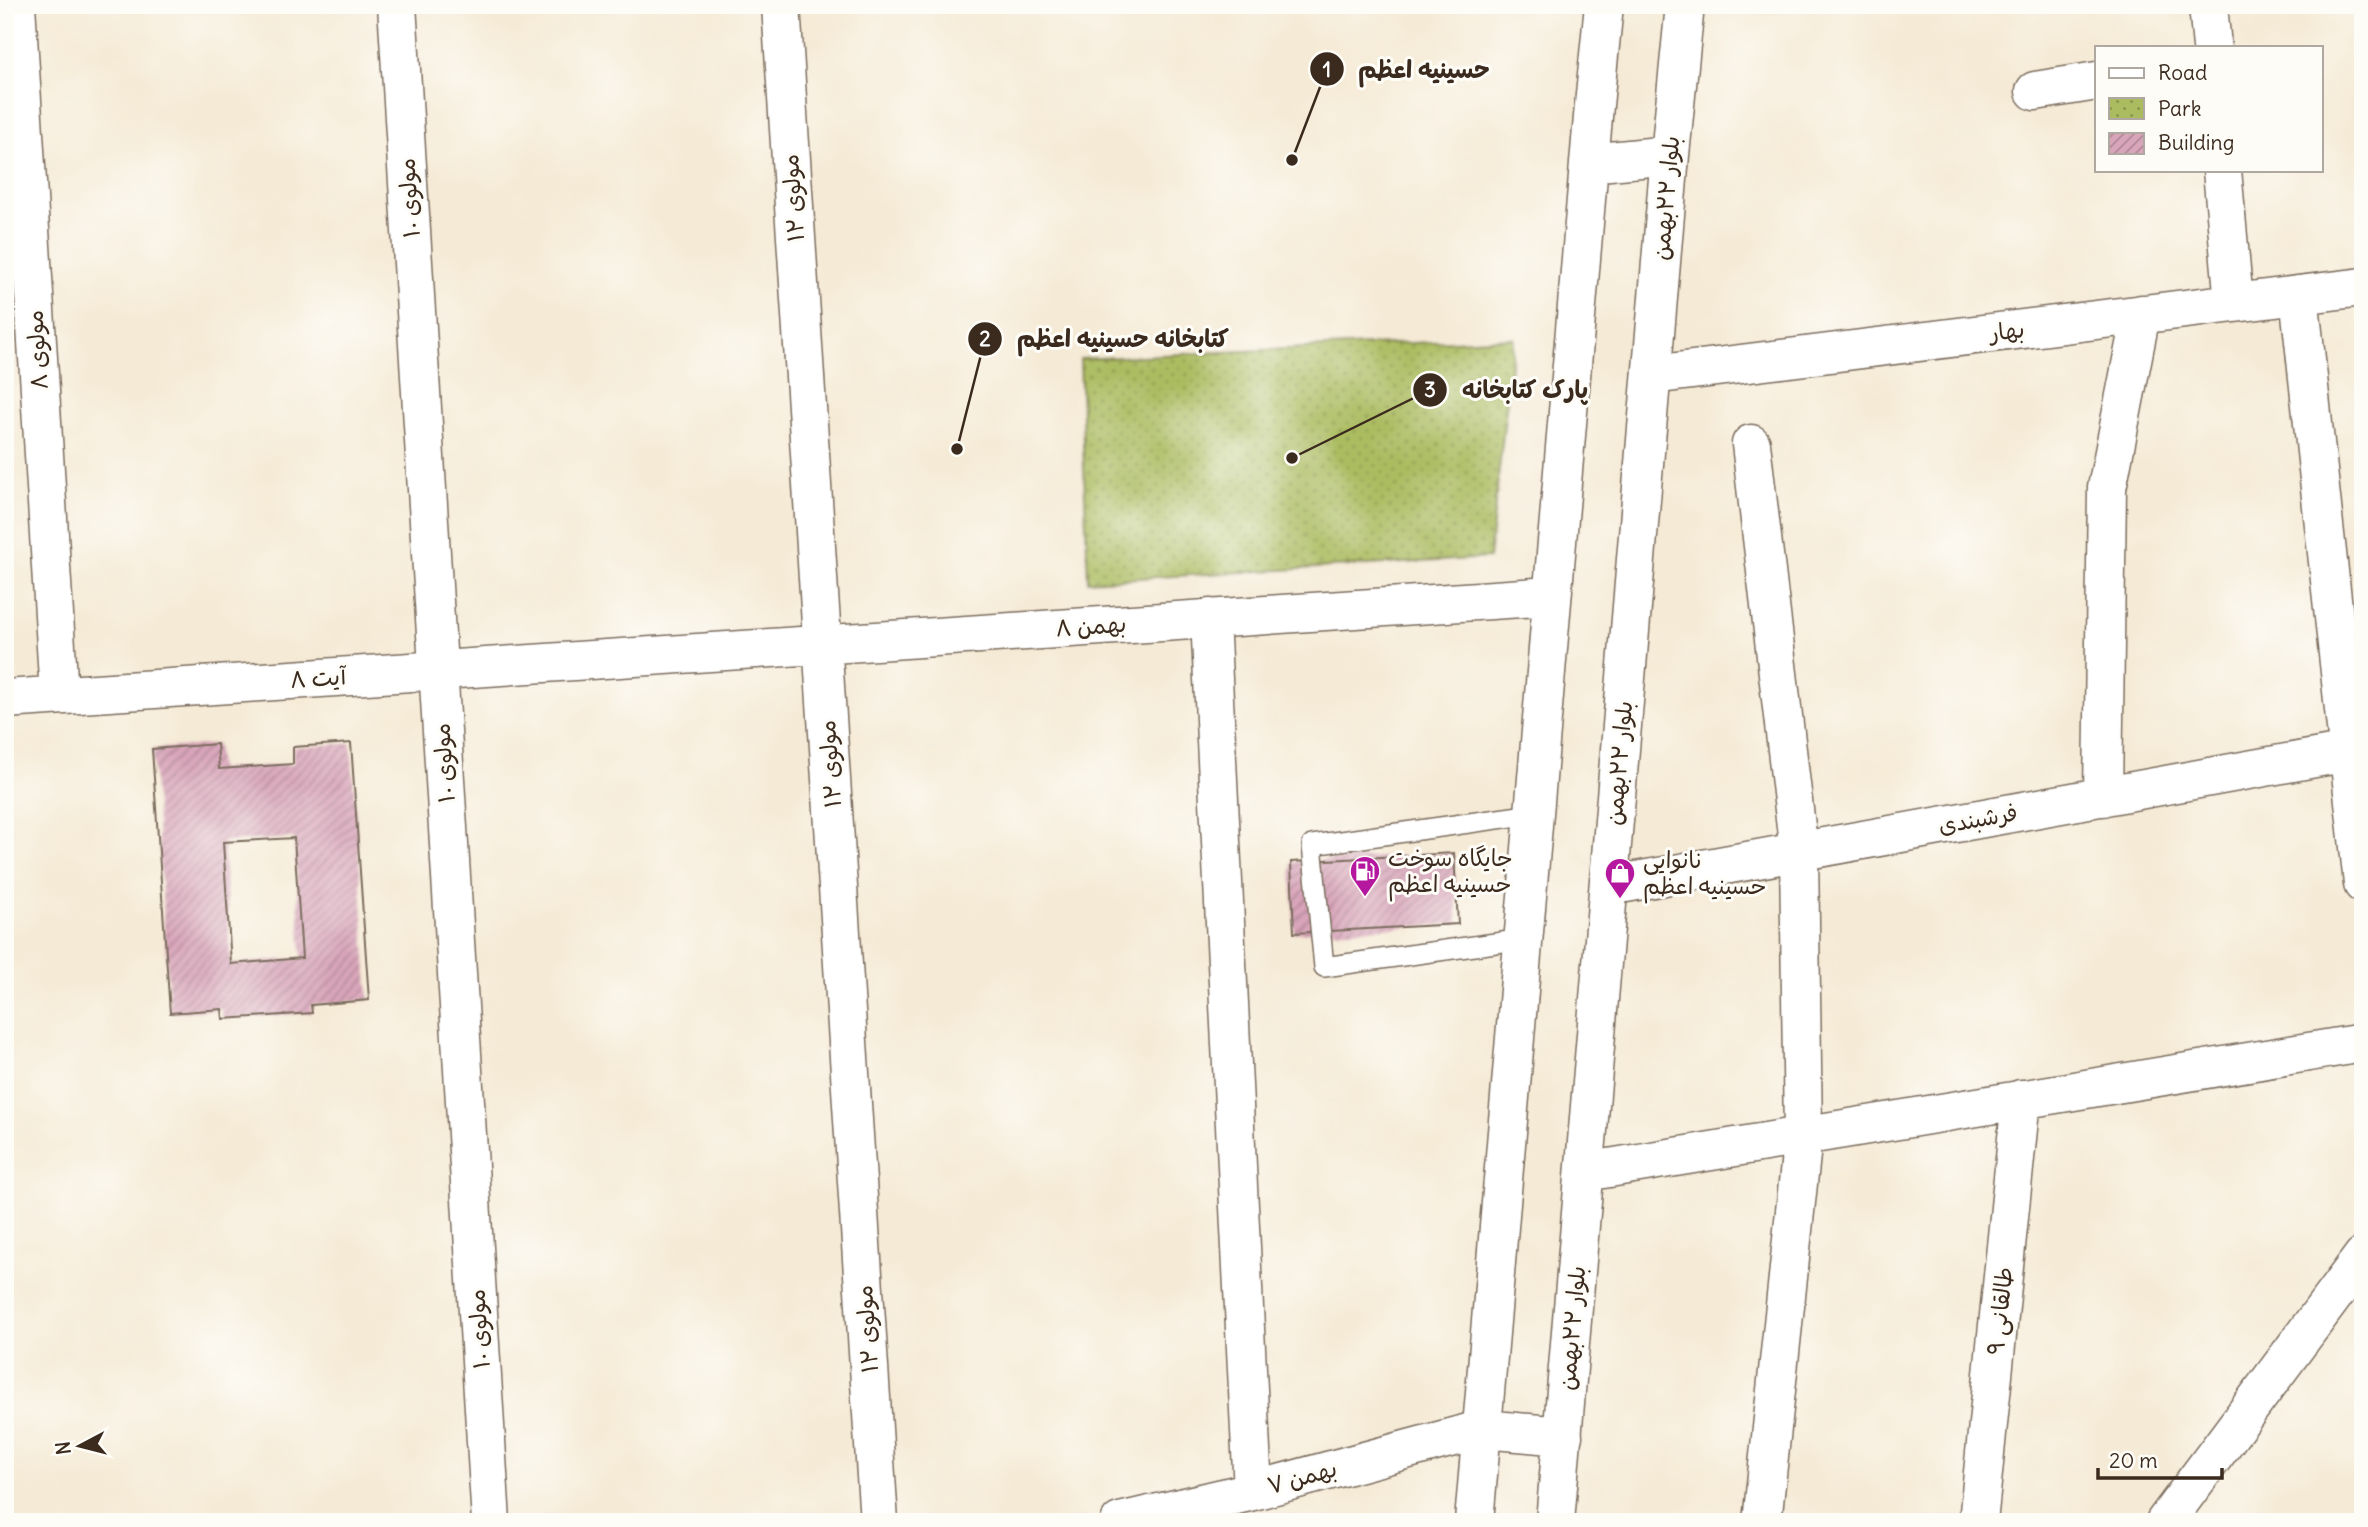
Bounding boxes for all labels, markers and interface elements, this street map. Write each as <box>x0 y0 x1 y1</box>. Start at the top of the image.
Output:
legend <box>2095 46 2322 172</box>
callout: حسینیه اعظم <box>1309 47 1504 92</box>
text: حسینیه اعظم <box>1358 54 1490 88</box>
text: 1 <box>1323 56 1331 83</box>
text: Road <box>2158 59 2207 86</box>
text: Park <box>2158 95 2201 122</box>
text: Building <box>2158 129 2234 156</box>
street label: بلوار ۲۲بهمن <box>1646 134 1685 261</box>
street label: مولوی ۱۲ <box>775 153 811 243</box>
street label: مولوی ۱۰ <box>391 157 427 239</box>
street label: مولوی ۸ <box>19 309 55 391</box>
street label: بهار <box>1986 314 2026 347</box>
callout: کتابخانه حسینیه اعظم <box>968 316 1243 361</box>
text: کتابخانه حسینیه اعظم <box>1017 323 1229 357</box>
text: 2 <box>979 325 991 352</box>
callout: پارک کتابخانه <box>1413 367 1602 412</box>
text: پارک کتابخانه <box>1462 374 1588 405</box>
text: 3 <box>1424 376 1436 403</box>
street label: بهمن ۸ <box>1054 609 1127 642</box>
street label: آیت ۸ <box>289 661 348 694</box>
street label: بلوار ۲۲بهمن <box>1599 699 1638 826</box>
street label: مولوی ۱۲ <box>812 719 848 809</box>
street label: مولوی ۱۰ <box>426 722 462 804</box>
street label: فرشبندی <box>1936 797 2020 840</box>
place label: جایگاه سوخت حسینیه اعظم <box>1388 843 1513 902</box>
place label: نانوایی حسینیه اعظم <box>1643 845 1767 904</box>
fuel station icon: جایگاه سوخت حسینیه اعظم <box>1348 854 1382 898</box>
shop icon: نانوایی حسینیه اعظم <box>1603 856 1637 900</box>
street label: بلوار ۲۲بهمن <box>1552 1264 1591 1391</box>
street label: طالقانی ۹ <box>1980 1266 2020 1356</box>
street label: مولوی ۱۲ <box>849 1284 885 1374</box>
street label: مولوی ۱۰ <box>461 1288 497 1370</box>
north arrow <box>46 1412 116 1482</box>
scale bar <box>2098 1436 2223 1480</box>
text: N <box>50 1440 76 1456</box>
text: 20 m <box>2109 1447 2158 1474</box>
street label: بهمن ۷ <box>1264 1453 1340 1500</box>

